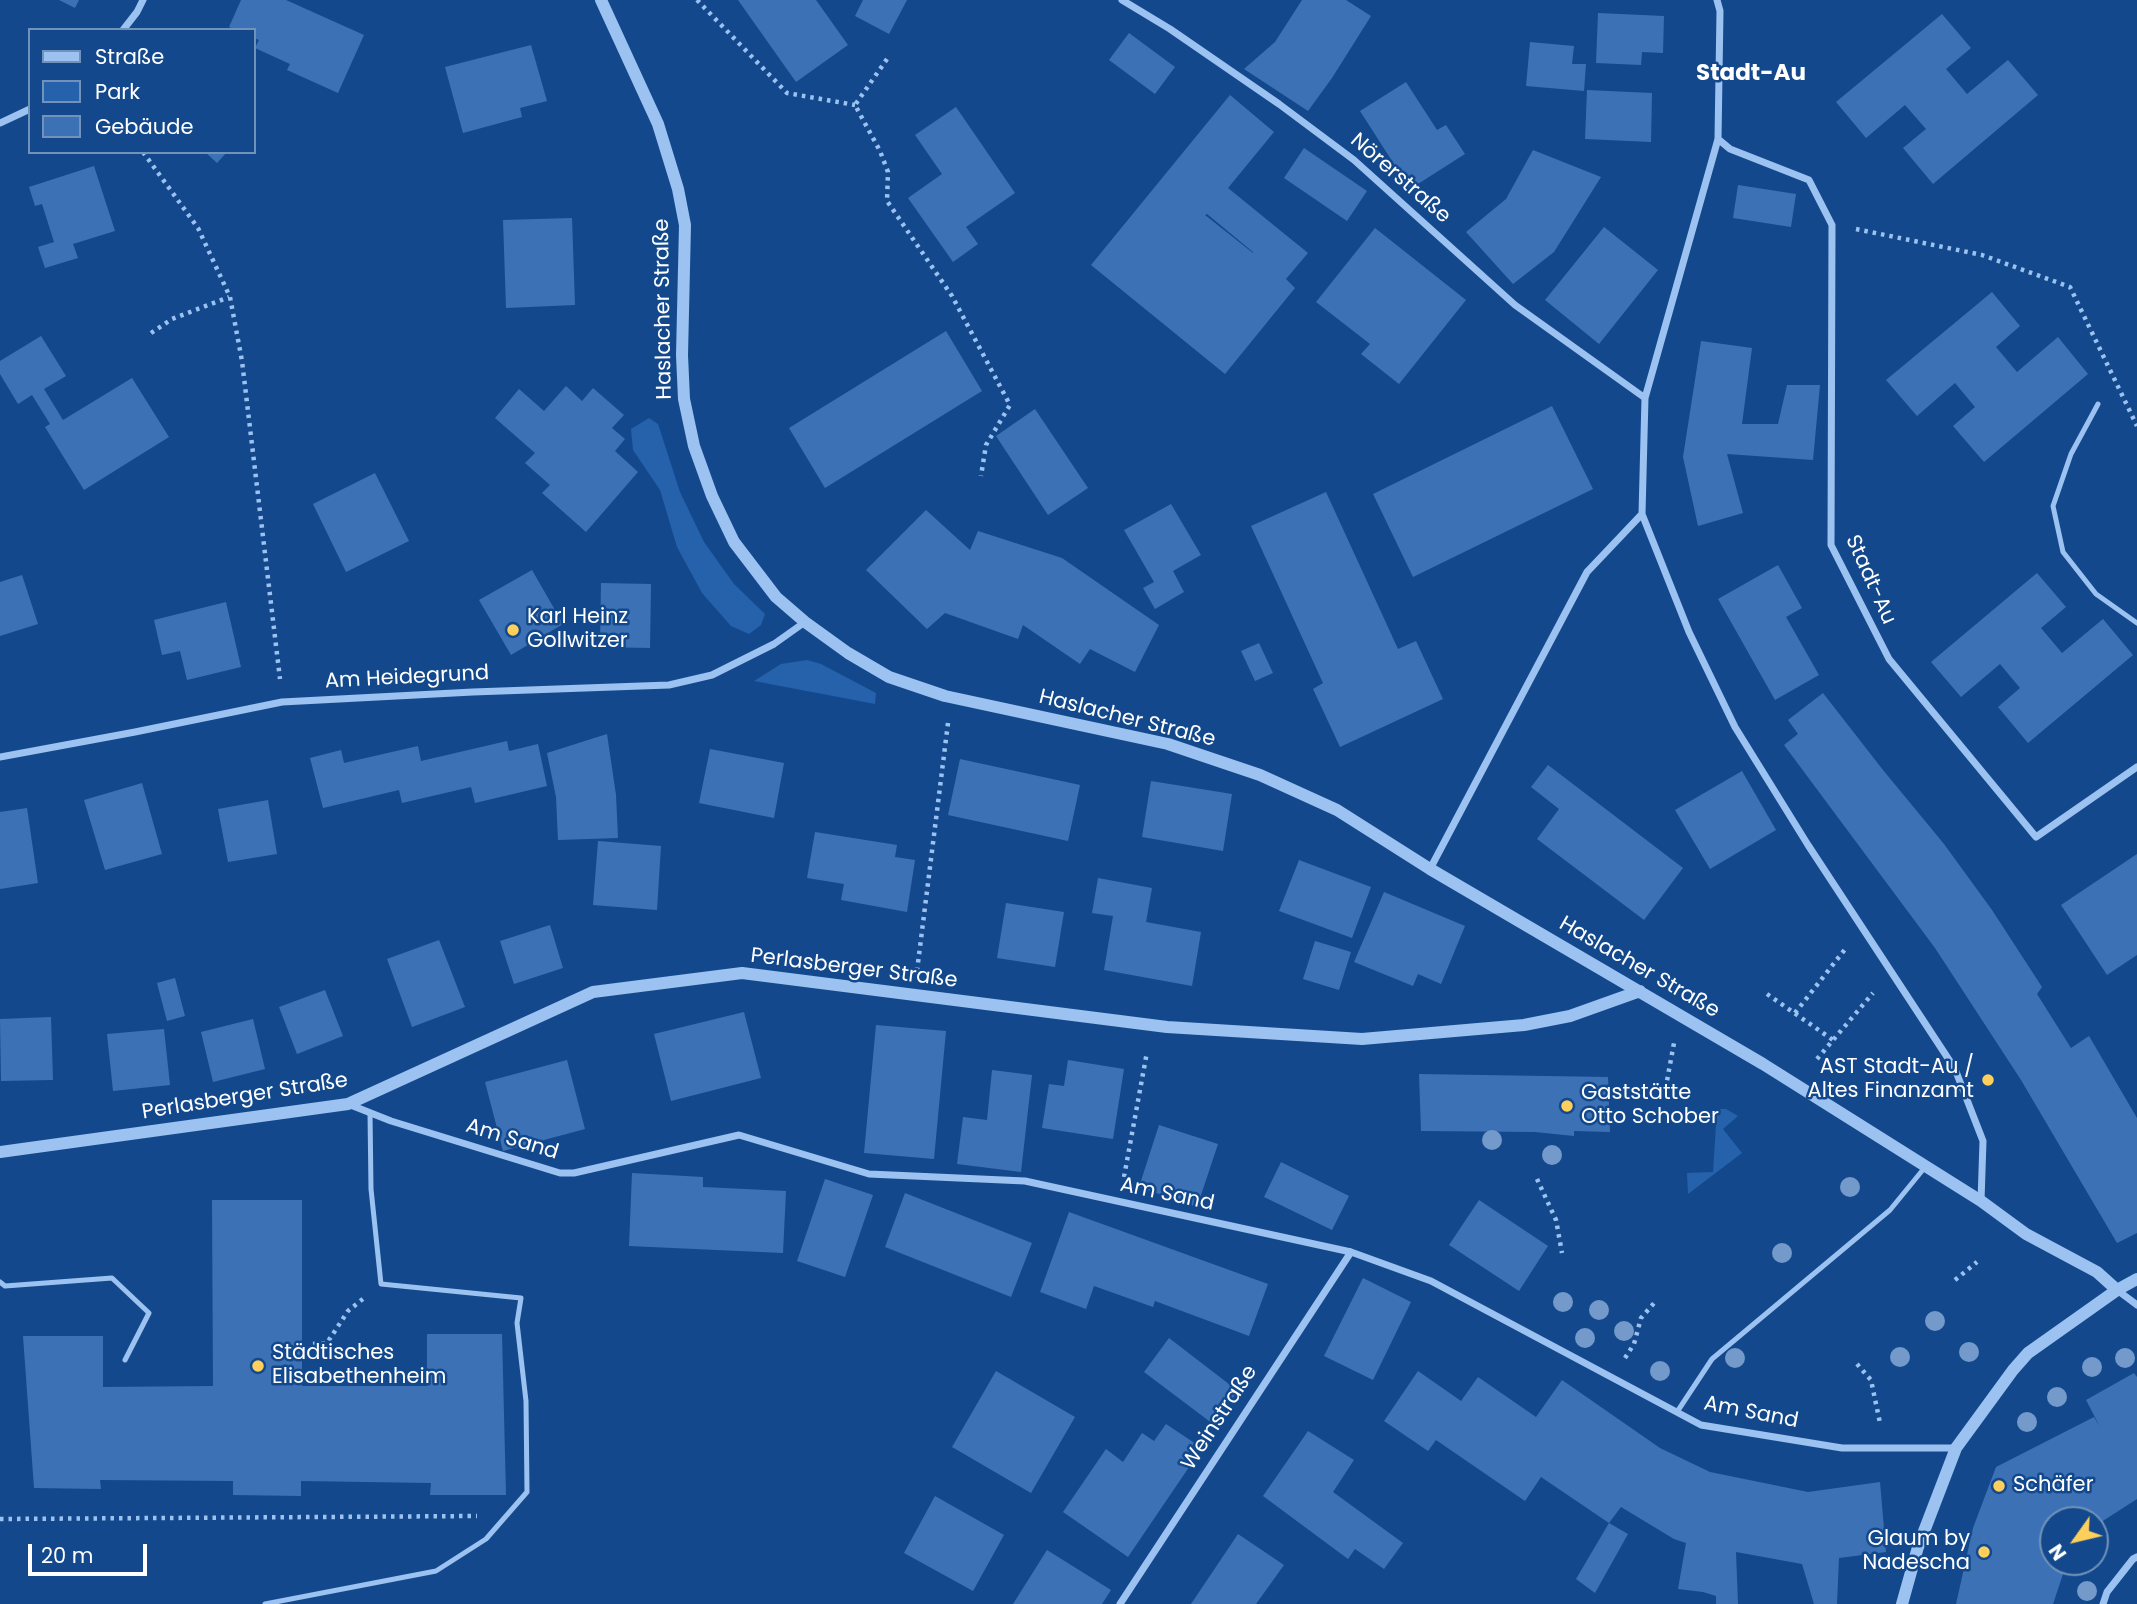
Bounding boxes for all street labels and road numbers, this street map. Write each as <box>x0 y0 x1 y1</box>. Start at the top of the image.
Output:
street label: Nörerstraße <box>1345 129 1455 229</box>
street label: Haslacher Straße <box>650 218 678 400</box>
street label: Stadt-Au <box>1839 531 1901 629</box>
street label: Am Heidegrund <box>324 661 490 695</box>
street label: Haslacher Straße <box>1036 685 1218 753</box>
street label: Haslacher Straße <box>1554 912 1724 1024</box>
street label: Perlasberger Straße <box>749 944 959 994</box>
street label: Perlasberger Straße <box>140 1068 350 1126</box>
street label: Am Sand <box>463 1114 561 1166</box>
street label: Am Sand <box>1118 1173 1216 1217</box>
street label: Weinstraße <box>1177 1361 1263 1475</box>
street label: Am Sand <box>1702 1392 1800 1434</box>

